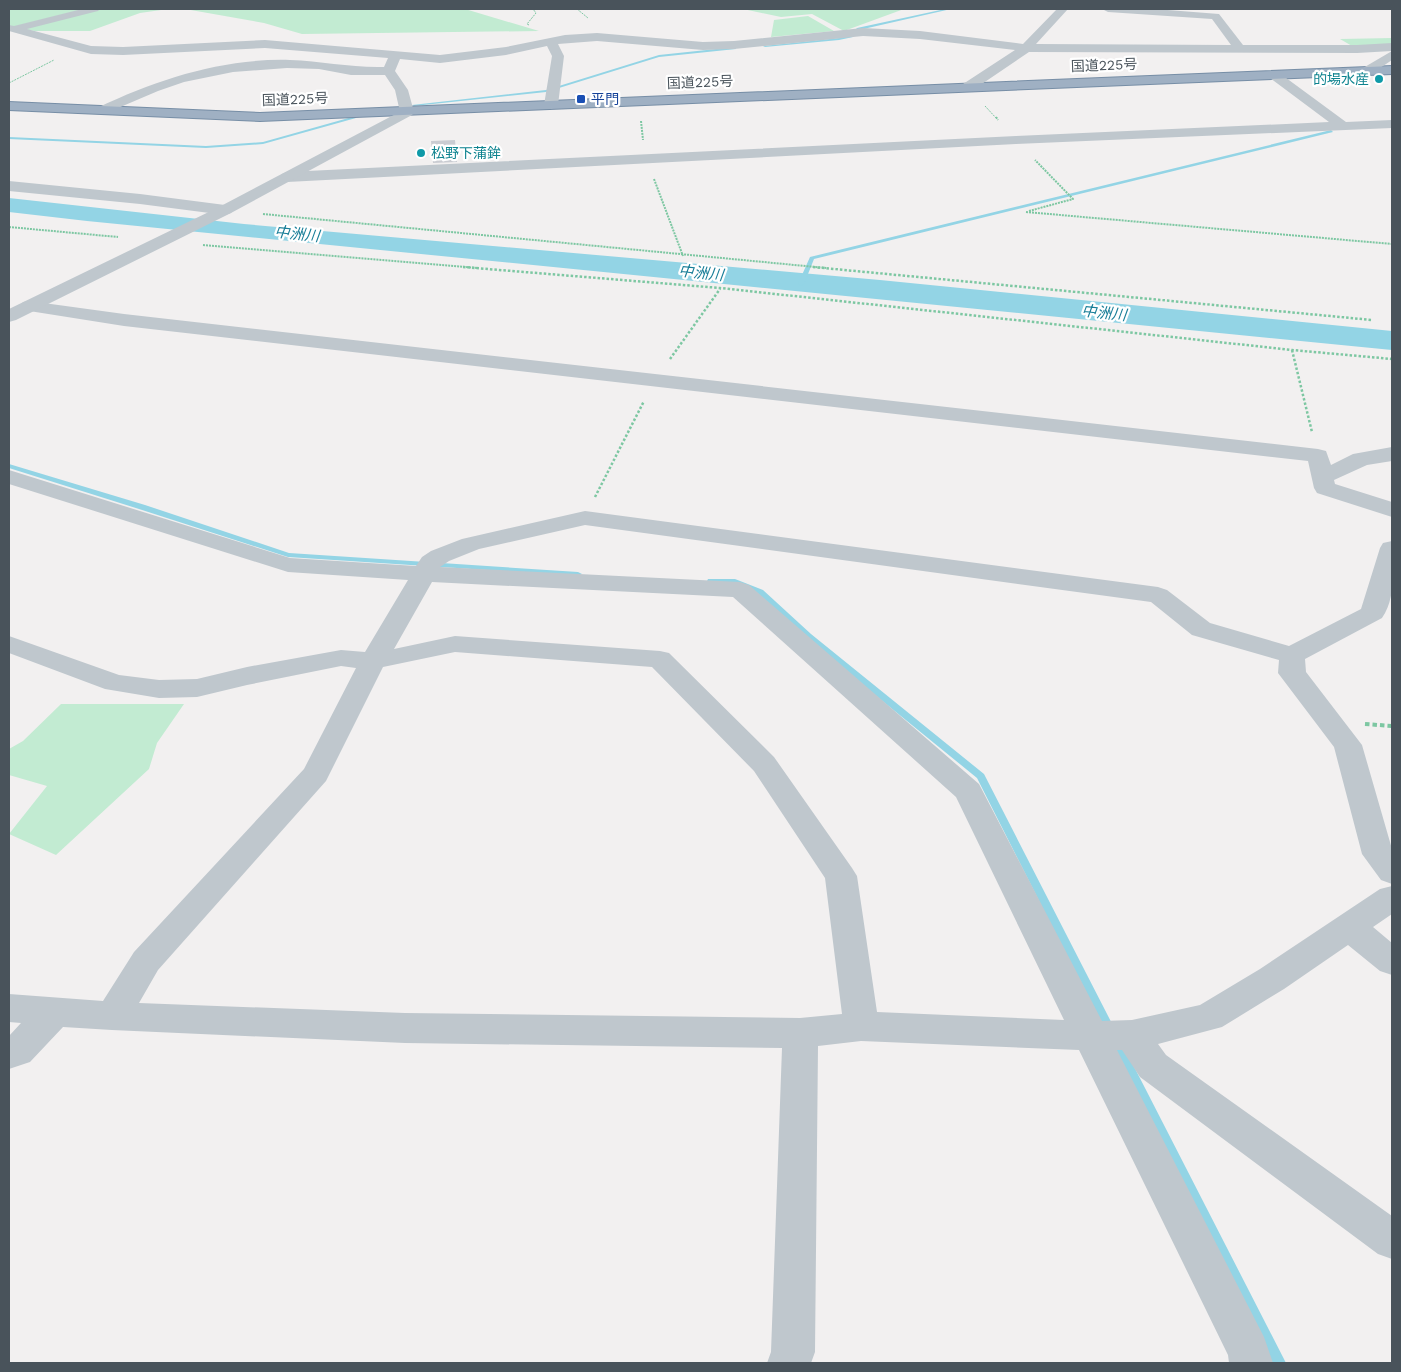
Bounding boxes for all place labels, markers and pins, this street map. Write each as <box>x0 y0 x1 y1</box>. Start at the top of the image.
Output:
place label: 的場水産 <box>1313 71 1369 87</box>
marker: 的場水産 <box>1373 73 1385 85</box>
place label: 平門 <box>591 91 619 107</box>
marker: 平門 <box>575 93 587 105</box>
place label: 松野下蒲鉾 <box>431 145 501 161</box>
marker: 松野下蒲鉾 <box>415 147 427 159</box>

